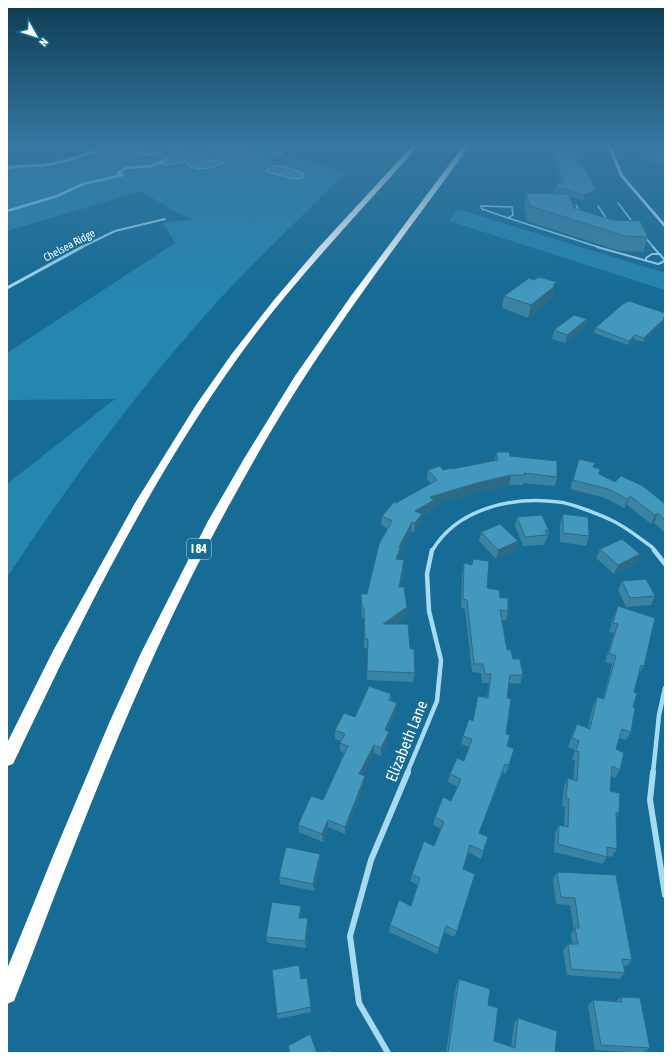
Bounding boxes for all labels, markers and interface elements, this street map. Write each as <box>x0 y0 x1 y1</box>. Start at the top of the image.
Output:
north arrow <box>16 16 56 56</box>
text: N <box>37 36 50 49</box>
street label: Chelsea Ridge <box>41 226 97 264</box>
road number: I 84 <box>187 539 211 559</box>
street label: Elizabeth Lane <box>382 698 430 784</box>

